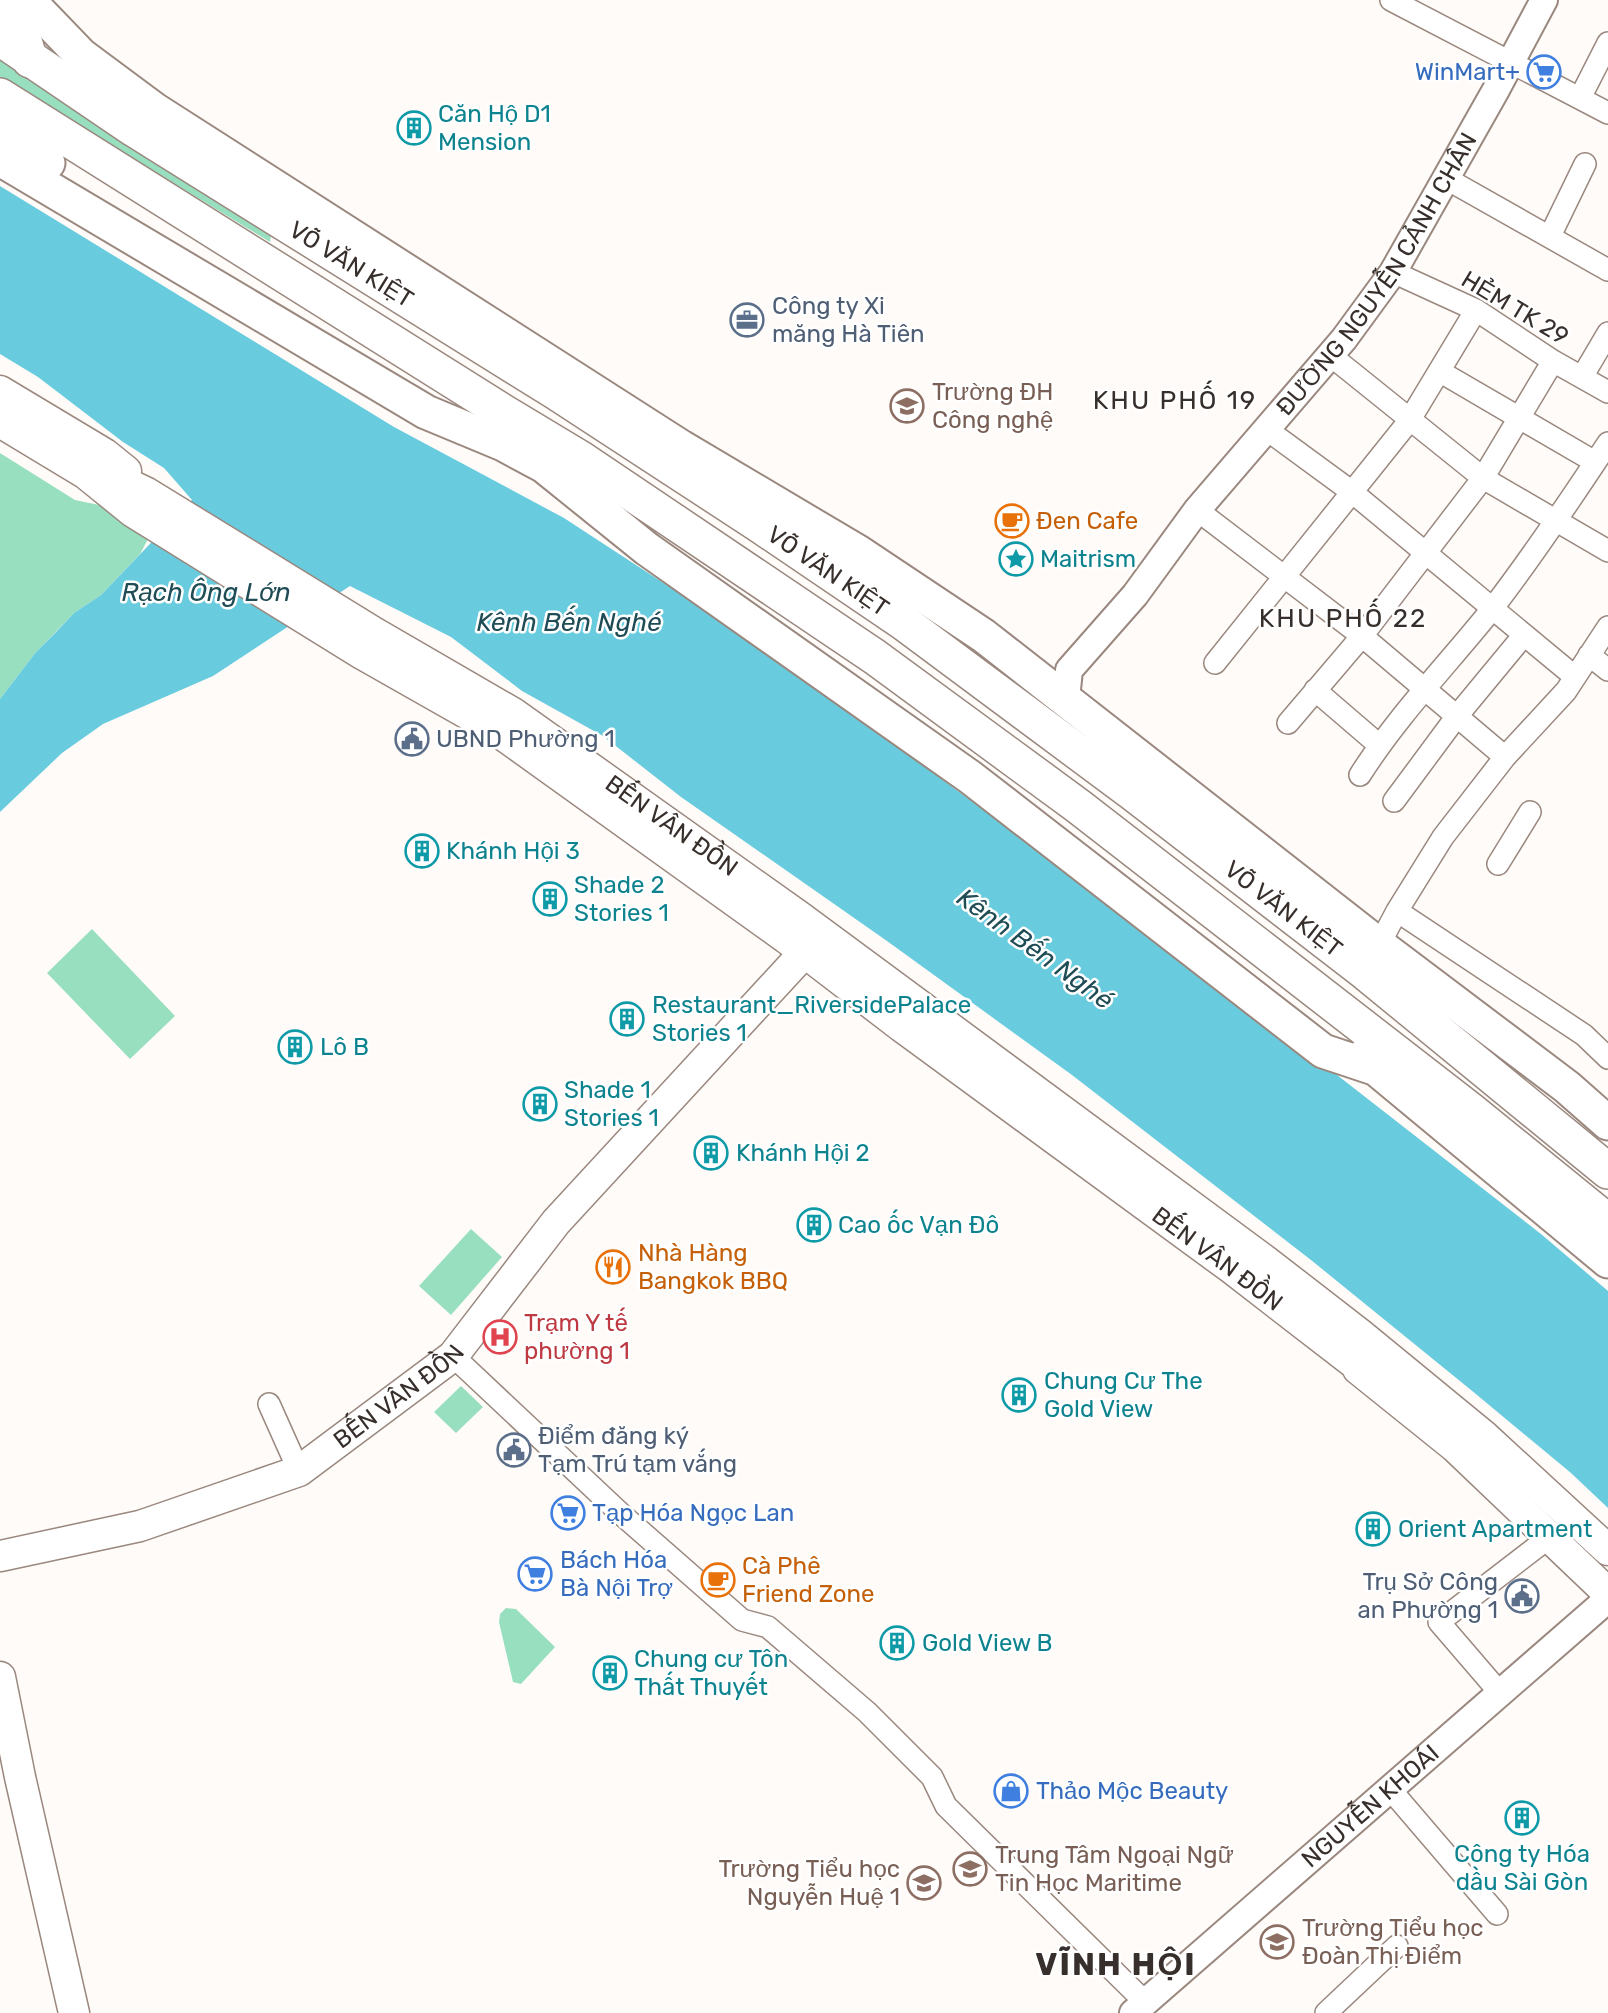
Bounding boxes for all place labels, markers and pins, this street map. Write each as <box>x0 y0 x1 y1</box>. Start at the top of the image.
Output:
supermarket icon: WinMart+ <box>1525 53 1563 91</box>
place label: WinMart+ <box>1415 58 1520 86</box>
place label: Căn Hộ D1 Mension <box>438 100 551 156</box>
building icon: Căn Hộ D1 Mension <box>395 109 433 147</box>
place label: Công ty Xi măng Hà Tiên <box>772 292 925 348</box>
office icon: Công ty Xi măng Hà Tiên <box>728 301 766 339</box>
place label: Trường ĐH Công nghệ <box>932 378 1054 434</box>
school or university icon: Trường ĐH Công nghệ <box>888 387 926 425</box>
cafe icon: Đen Cafe <box>993 502 1031 540</box>
place label: Đen Cafe <box>1036 507 1138 535</box>
place icon: Maitrism <box>997 540 1035 578</box>
place label: Maitrism <box>1040 545 1136 573</box>
public building icon: UBND Phường 1 <box>393 720 431 758</box>
place label: UBND Phường 1 <box>436 725 615 753</box>
building icon: Khánh Hội 3 <box>403 832 441 870</box>
place label: Khánh Hội 3 <box>446 837 580 865</box>
place label: Shade 2 Stories 1 <box>574 871 669 927</box>
building icon: Shade 2 Stories 1 <box>531 880 569 918</box>
place label: Restaurant_RiversidePalace Stories 1 <box>652 991 971 1047</box>
building icon: Restaurant_RiversidePalace Stories 1 <box>608 1000 646 1038</box>
building icon: Lô B <box>276 1028 314 1066</box>
place label: Lô B <box>320 1033 369 1061</box>
place label: Shade 1 Stories 1 <box>564 1076 659 1132</box>
building icon: Shade 1 Stories 1 <box>521 1085 559 1123</box>
building icon: Khánh Hội 2 <box>692 1134 730 1172</box>
place label: Khánh Hội 2 <box>736 1139 870 1167</box>
building icon: Cao ốc Vạn Đô <box>795 1206 833 1244</box>
place label: Cao ốc Vạn Đô <box>838 1209 999 1239</box>
place label: Nhà Hàng Bangkok BBQ <box>638 1239 788 1295</box>
restaurant icon: Nhà Hàng Bangkok BBQ <box>594 1248 632 1286</box>
place label: Trạm Y tế phường 1 <box>524 1307 630 1365</box>
hospital icon: Trạm Y tế phường 1 <box>481 1318 519 1356</box>
place label: Chung Cư The Gold View <box>1044 1367 1203 1423</box>
building icon: Chung Cư The Gold View <box>1000 1376 1038 1414</box>
place label: Điểm đăng ký Tạm Trú tạm vắng <box>538 1422 737 1478</box>
public building icon: Điểm đăng ký Tạm Trú tạm vắng <box>495 1431 533 1469</box>
supermarket icon: Tạp Hóa Ngọc Lan <box>549 1494 587 1532</box>
place label: Tạp Hóa Ngọc Lan <box>592 1499 794 1527</box>
building icon: Orient Apartment <box>1354 1510 1392 1548</box>
place label: Orient Apartment <box>1398 1515 1592 1543</box>
place label: Bách Hóa Bà Nội Trợ <box>560 1546 673 1602</box>
place label: Cà Phê Friend Zone <box>742 1552 875 1608</box>
supermarket icon: Bách Hóa Bà Nội Trợ <box>516 1555 554 1593</box>
cafe icon: Cà Phê Friend Zone <box>699 1561 737 1599</box>
place label: Trụ Sở Công an Phường 1 <box>1357 1568 1498 1624</box>
public building icon: Trụ Sở Công an Phường 1 <box>1503 1577 1541 1615</box>
building icon: Gold View B <box>878 1624 916 1662</box>
place label: Gold View B <box>922 1629 1053 1657</box>
place label: Chung cư Tôn Thất Thuyết <box>634 1645 788 1701</box>
building icon: Chung cư Tôn Thất Thuyết <box>591 1654 629 1692</box>
shop icon: Thảo Mộc Beauty <box>992 1772 1030 1810</box>
place label: Thảo Mộc Beauty <box>1036 1777 1228 1805</box>
building icon: Công ty Hóa dầu Sài Gòn <box>1503 1799 1541 1837</box>
place label: Công ty Hóa dầu Sài Gòn <box>1454 1840 1590 1896</box>
place label: Trung Tâm Ngoại Ngữ Tin Học Maritime <box>995 1841 1234 1897</box>
school or university icon: Trung Tâm Ngoại Ngữ Tin Học Maritime <box>951 1850 989 1888</box>
place label: Trường Tiểu học Nguyễn Huệ 1 <box>718 1855 900 1911</box>
school or university icon: Trường Tiểu học Nguyễn Huệ 1 <box>905 1864 943 1902</box>
place label: Trường Tiểu học Đoàn Thị Điểm <box>1302 1914 1484 1970</box>
school or university icon: Trường Tiểu học Đoàn Thị Điểm <box>1258 1923 1296 1961</box>

